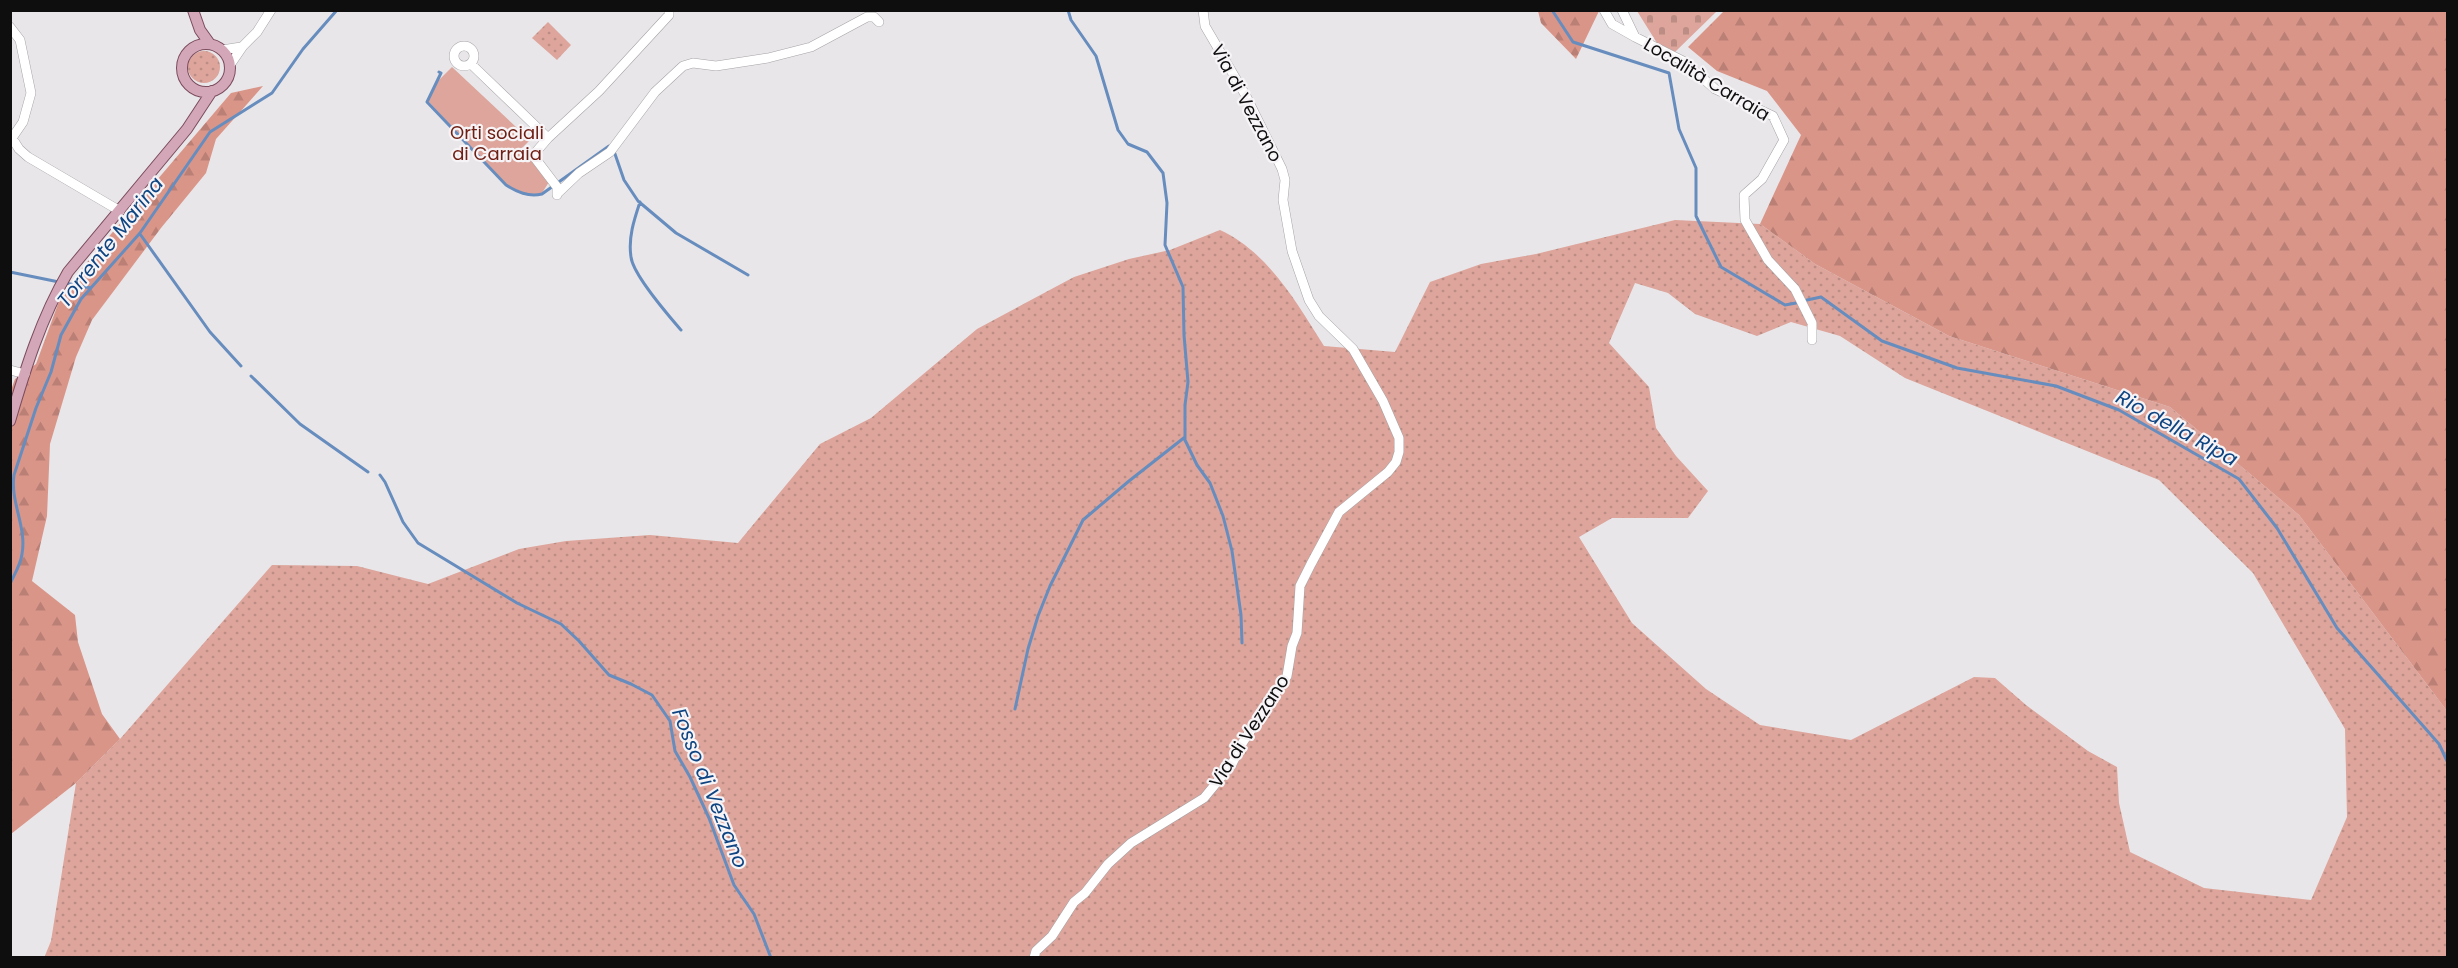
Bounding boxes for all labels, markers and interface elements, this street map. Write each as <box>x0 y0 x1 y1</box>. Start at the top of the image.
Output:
street label: Località Carraia <box>1639 31 1775 127</box>
street label: Via di Vezzano <box>1205 40 1289 166</box>
park label: Orti sociali di Carraia <box>450 120 544 166</box>
water label: Torrente Marina <box>50 171 170 313</box>
water label: Rio della Ripa <box>2111 383 2243 473</box>
street label: Via di Vezzano <box>1203 670 1295 792</box>
water label: Fosso di Vezzano <box>665 704 755 872</box>

